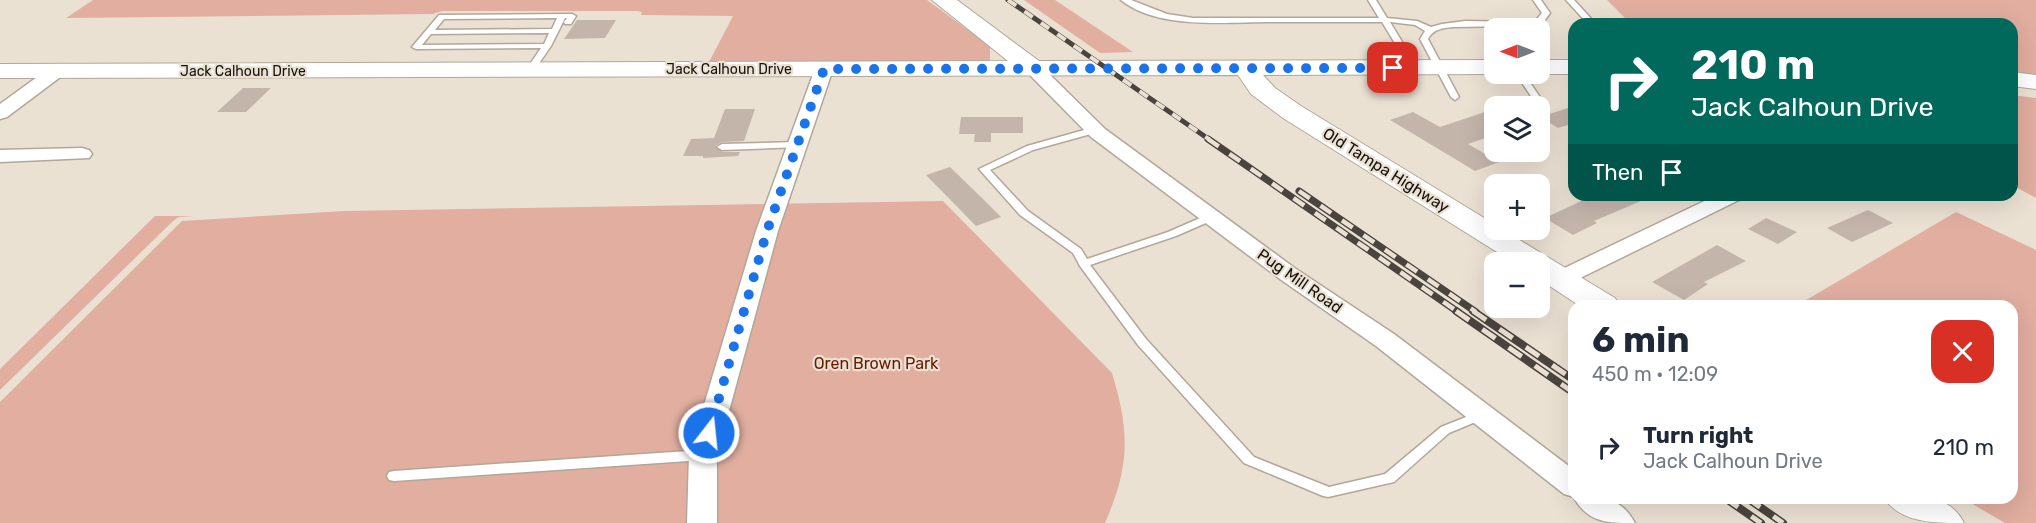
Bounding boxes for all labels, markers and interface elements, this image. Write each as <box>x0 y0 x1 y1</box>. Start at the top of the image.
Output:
north arrow <box>1484 18 1550 84</box>
map controls <box>1484 18 1550 318</box>
text: 210 m <box>1691 40 1815 90</box>
pin <box>1367 42 1418 93</box>
icon: right <box>1592 42 1670 120</box>
icon: arrive <box>1376 51 1409 84</box>
street label: Jack Calhoun Drive <box>666 61 792 78</box>
street label: Jack Calhoun Drive <box>180 63 306 80</box>
text: Jack Calhoun Drive <box>1691 91 1934 123</box>
button: layers <box>1484 96 1550 162</box>
street label: Old Tampa Highway <box>1319 123 1453 217</box>
icon: arrive <box>1655 156 1688 189</box>
text: Then <box>1592 159 1643 186</box>
button: + <box>1484 174 1550 240</box>
street label: Pug Mill Road <box>1254 245 1346 317</box>
button: − <box>1484 252 1550 318</box>
text: 6 min <box>1592 318 1690 361</box>
button: close <box>1931 320 1994 383</box>
park label: Oren Brown Park <box>814 354 939 373</box>
text: 450 m · 12:09 <box>1592 362 1718 386</box>
position arrow <box>677 401 741 465</box>
text: Turn right <box>1643 422 1753 449</box>
icon: right <box>1592 431 1625 464</box>
text: 210 m <box>1933 434 1994 461</box>
text: Jack Calhoun Drive <box>1643 449 1823 473</box>

